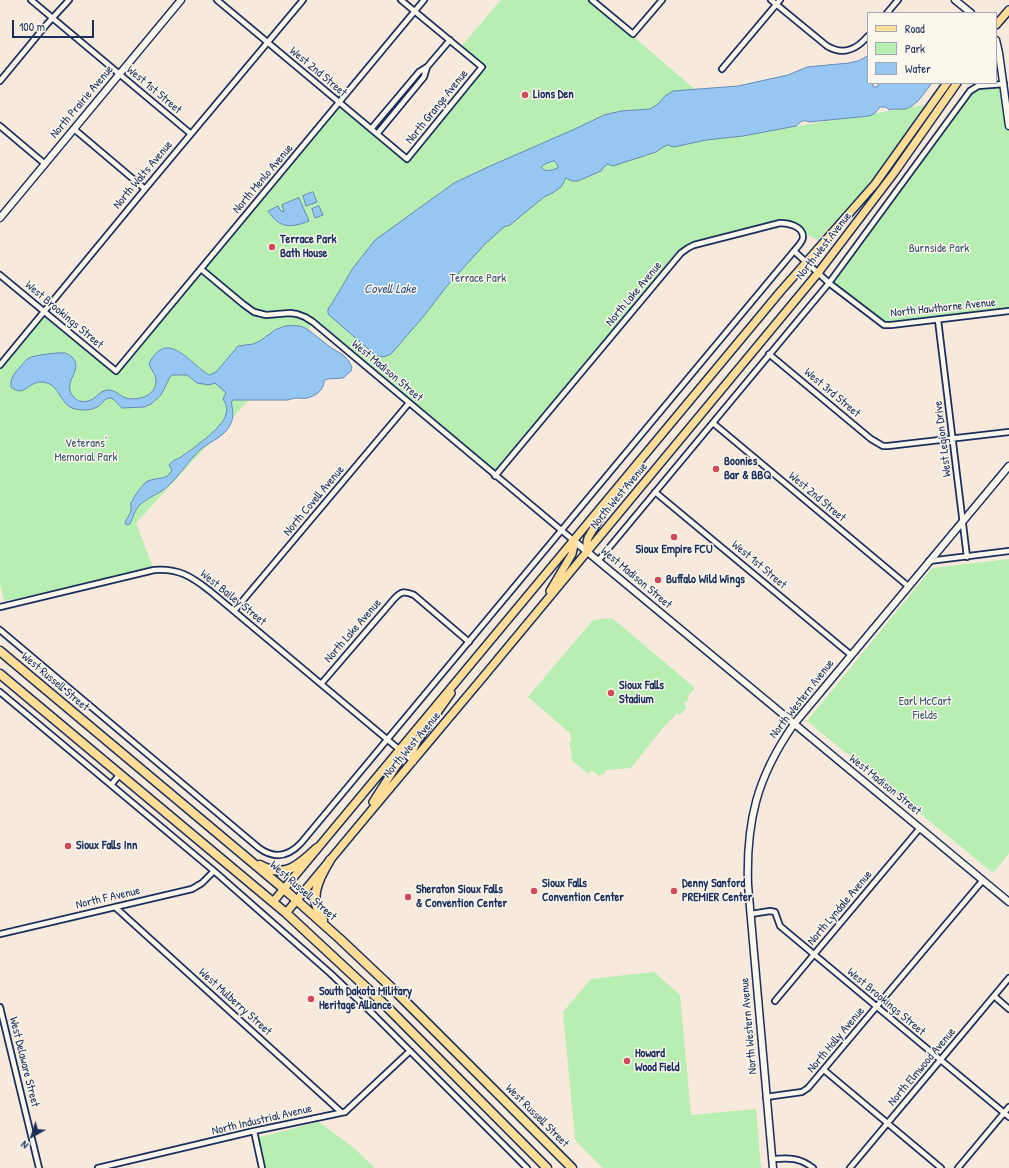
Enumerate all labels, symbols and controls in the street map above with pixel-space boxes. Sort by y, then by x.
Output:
scale bar [14,12,96,38]
legend [867,12,997,84]
text: 100 m [19,18,45,35]
text: Road [905,20,925,37]
text: Park [905,40,925,57]
street label: West 2nd Street [287,44,349,100]
text: Water [905,60,931,77]
street label: North Prairie Avenue [47,63,117,141]
street label: West 1st Street [124,63,184,117]
street label: North Grange Avenue [403,67,471,147]
place label: Lions Den [533,88,574,102]
marker: Lions Den [520,90,530,100]
street label: North Walts Avenue [110,138,176,212]
street label: North Menlo Avenue [230,141,296,217]
street label: North West Avenue [793,209,855,283]
place label: Terrace Park Bath House [280,233,337,261]
marker: Terrace Park Bath House [267,242,277,252]
park label: Burnside Park [909,242,969,256]
street label: North Lake Avenue [603,259,665,329]
park label: Terrace Park [450,272,506,286]
street label: West Brookings Street [22,278,106,352]
water label: Covell Lake [364,282,416,298]
street label: North Hawthorne Avenue [890,295,996,321]
street label: West Madison Street [348,337,426,405]
street label: West 3rd Street [801,365,863,421]
street label: West Legion Drive [931,400,955,478]
park label: Veterans' Memorial Park [55,437,117,465]
place label: Boonies Bar & BBQ [724,455,771,483]
street label: North West Avenue [587,460,651,532]
street label: North Covell Avenue [280,463,348,539]
marker: Boonies Bar & BBQ [711,464,721,474]
street label: West 2nd Street [786,469,848,525]
marker: Sioux Empire FCU [669,532,679,542]
street label: West 1st Street [729,538,789,592]
place label: Sioux Empire FCU [635,543,713,557]
street label: West Madison Street [597,544,675,612]
street label: West Bailey Street [197,567,269,629]
place label: Buffalo Wild Wings [666,573,745,587]
marker: Buffalo Wild Wings [653,575,663,585]
street label: North Lake Avenue [321,596,385,666]
street label: West Russell Street [18,650,92,714]
street label: North Western Avenue [767,656,837,742]
place label: Sioux Falls Stadium [619,679,664,707]
marker: Sioux Falls Stadium [606,688,616,698]
park label: Earl McCart Fields [899,695,951,723]
street label: North West Avenue [380,709,444,781]
street label: West Madison Street [846,752,924,818]
place label: Sioux Falls Inn [76,839,137,853]
marker: Sioux Falls Inn [63,841,73,851]
street label: West Russell Street [267,858,339,924]
street label: North Lyndale Avenue [805,868,875,948]
place label: Sioux Falls Convention Center [542,877,624,905]
place label: Denny Sanford PREMIER Center [682,877,752,905]
place label: Sheraton Sioux Falls & Convention Center [416,883,507,911]
street label: North F Avenue [74,884,142,912]
marker: Sioux Falls Convention Center [529,886,539,896]
marker: Denny Sanford PREMIER Center [669,886,679,896]
marker: Sheraton Sioux Falls & Convention Center [403,892,413,902]
street label: West Mulberry Street [195,965,275,1039]
street label: West Brookings Street [844,965,928,1039]
street label: North Western Avenue [738,977,760,1075]
place label: South Dakota Military Heritage Alliance [319,985,412,1013]
marker: South Dakota Military Heritage Alliance [306,994,316,1004]
street label: North Holly Avenue [804,1004,868,1076]
street label: West Delaware Street [6,1015,42,1109]
street label: North Elmwood Avenue [885,1025,959,1109]
place label: Howard Wood Field [635,1047,679,1075]
marker: Howard Wood Field [622,1056,632,1066]
street label: West Russell Street [502,1081,572,1151]
street label: North Industrial Avenue [210,1101,314,1139]
north arrow [12,1116,52,1156]
text: N [18,1138,31,1152]

